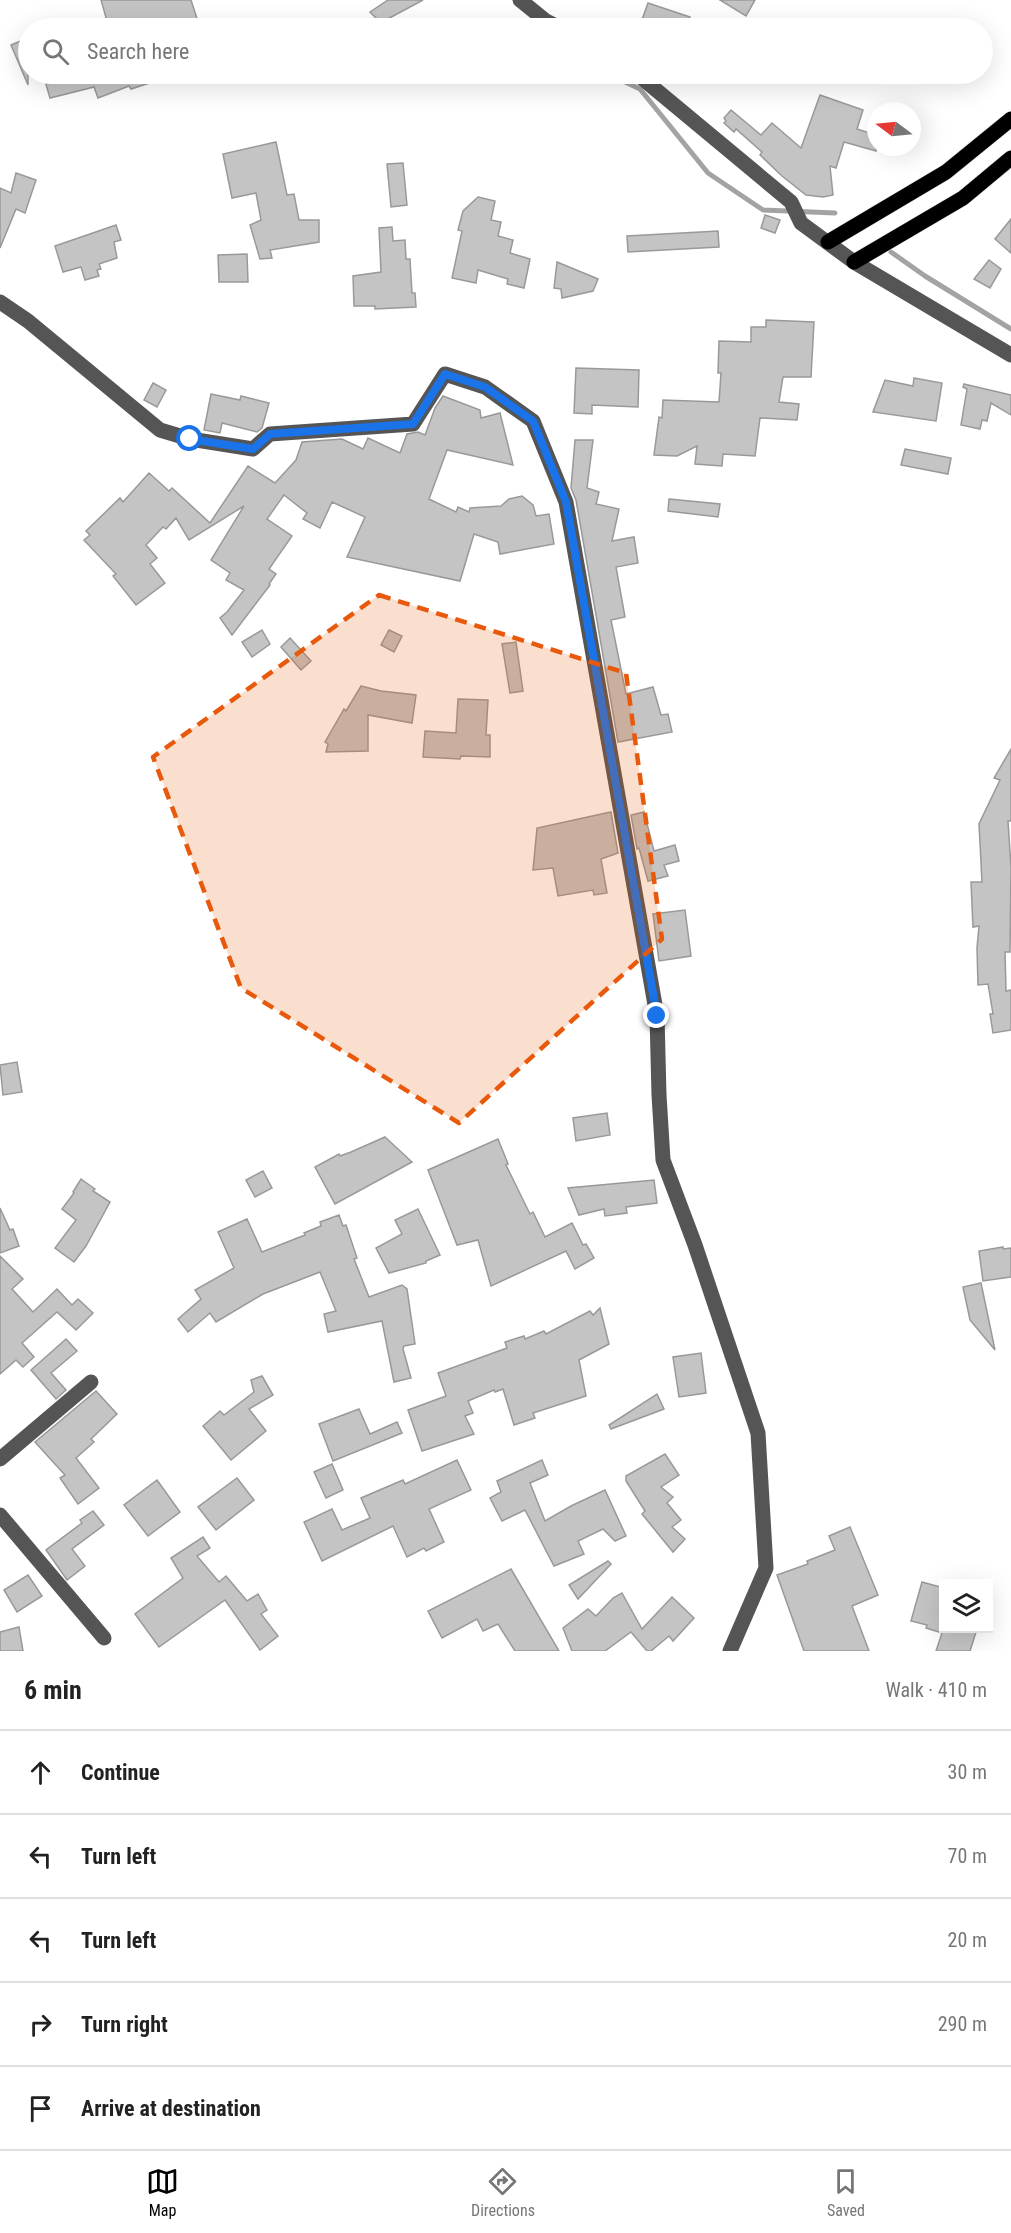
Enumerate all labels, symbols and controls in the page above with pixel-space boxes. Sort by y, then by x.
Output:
search box [18,18,993,84]
icon: search [39,35,72,68]
text: Search here [87,39,189,64]
north arrow [867,102,921,156]
route start [176,425,202,451]
route end [643,1002,669,1028]
map controls [939,1579,993,1633]
button: layers [939,1579,993,1633]
text: 6 min [24,1675,82,1705]
text: Walk · 410 m [886,1678,987,1702]
icon: ahead [24,1756,57,1789]
text: Continue [81,1760,160,1785]
text: 30 m [948,1760,987,1784]
icon: left [24,1840,57,1873]
text: Turn left [81,1844,156,1869]
text: 70 m [948,1844,987,1868]
icon: left [24,1924,57,1957]
text: Turn left [81,1928,156,1953]
text: 20 m [948,1928,987,1952]
icon: right [24,2008,57,2041]
text: Turn right [81,2012,168,2037]
text: 290 m [938,2012,987,2036]
icon: arrive [24,2092,57,2125]
text: Arrive at destination [81,2096,261,2121]
tab: Map [146,2165,179,2220]
tab: Directions [471,2165,535,2220]
tab: Saved [827,2165,865,2220]

